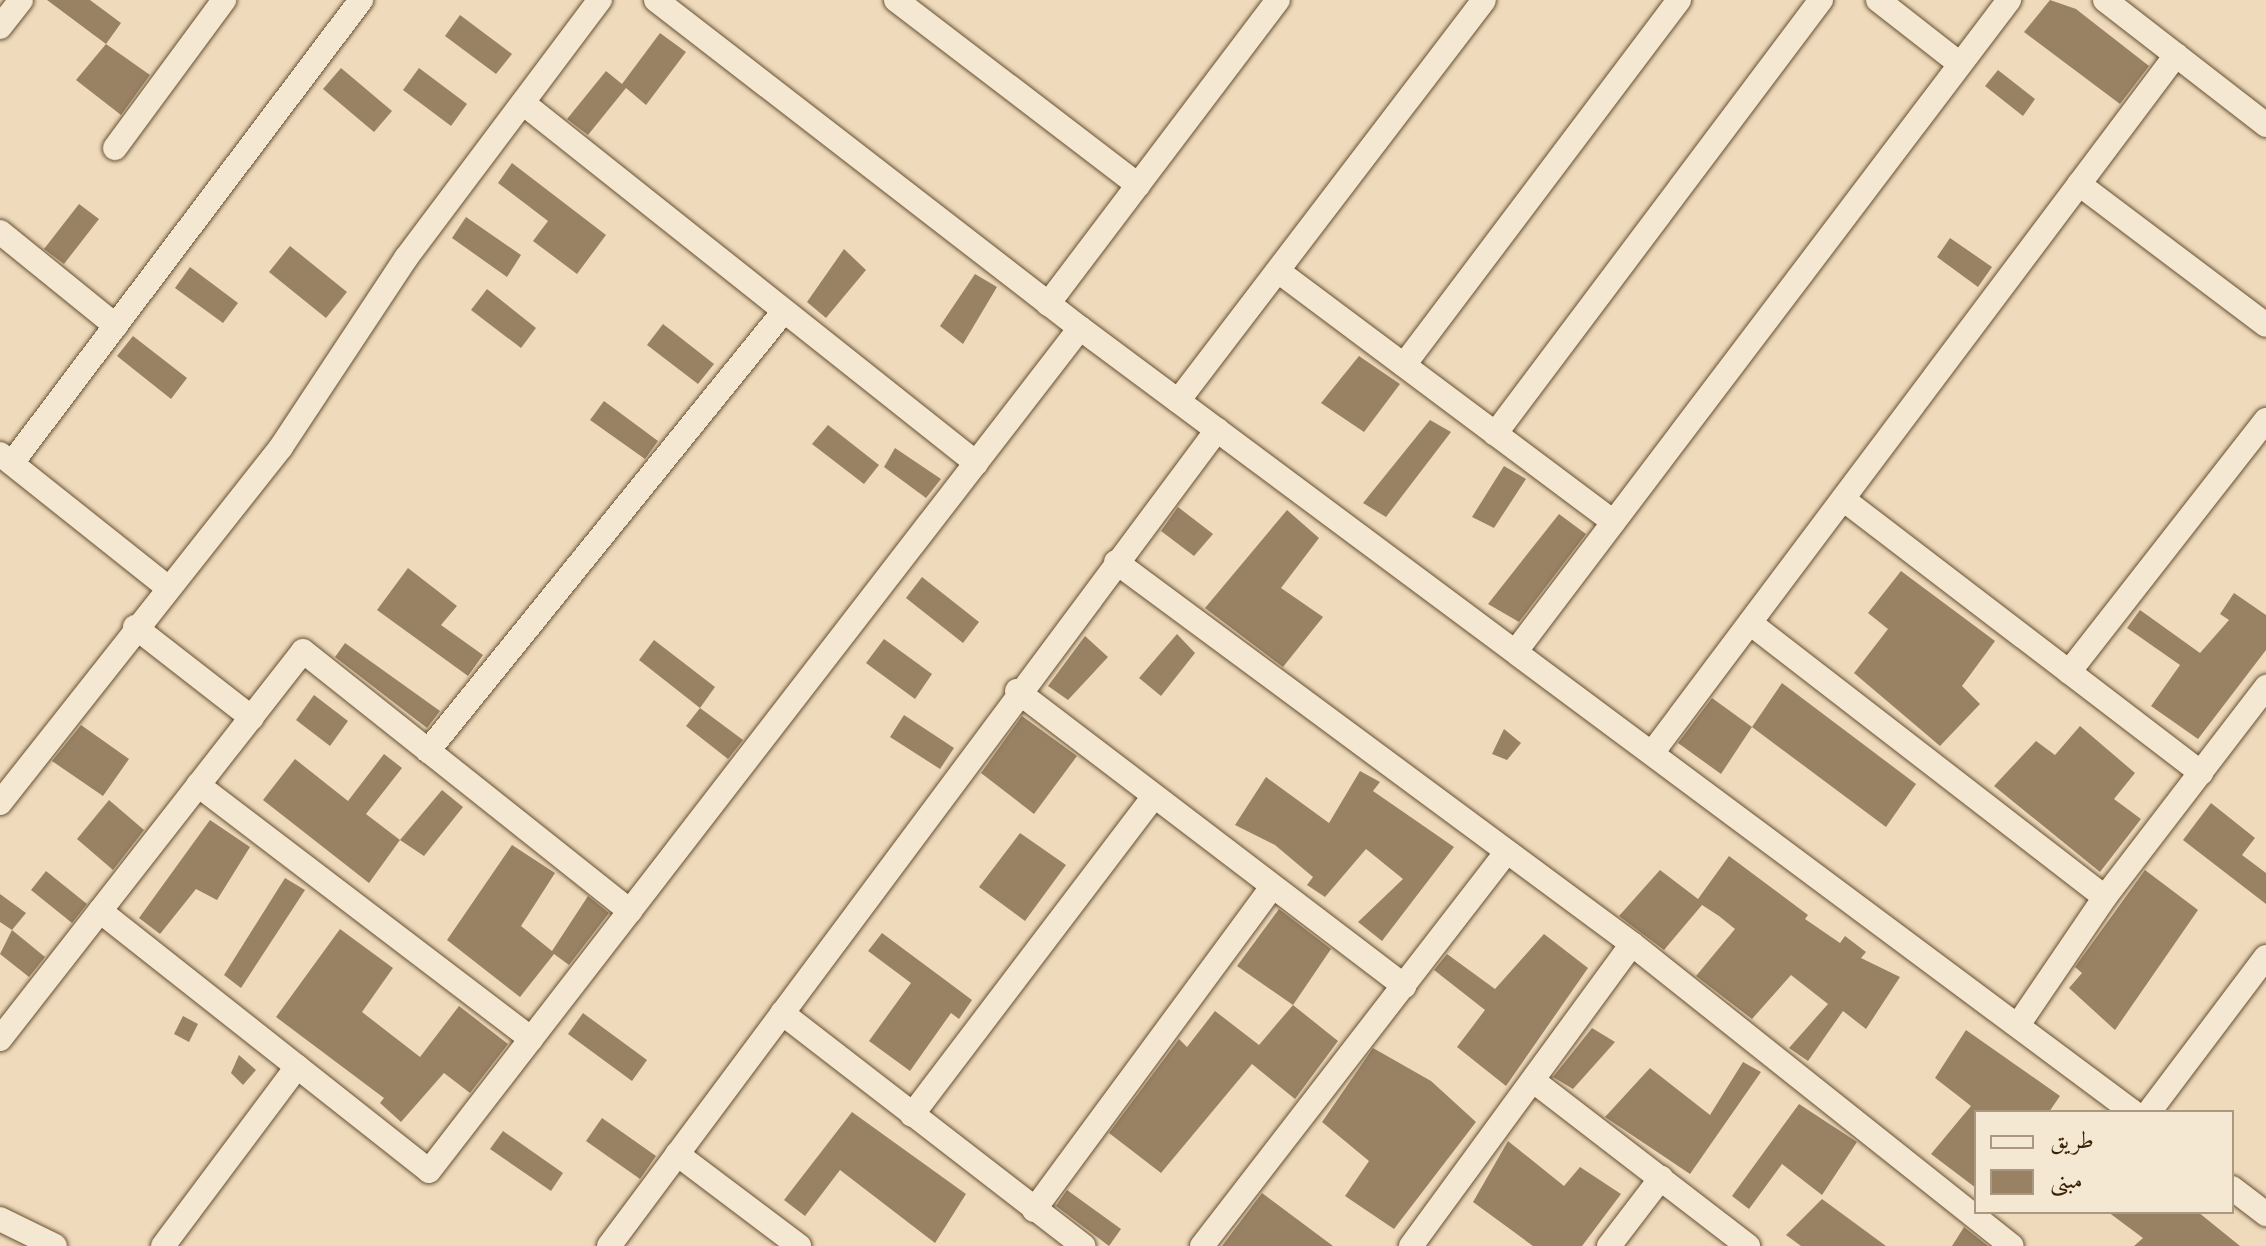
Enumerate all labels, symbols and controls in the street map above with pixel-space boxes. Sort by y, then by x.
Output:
legend [1974,1110,2234,1214]
text: طريق [2050,1124,2094,1157]
text: مبنى [2050,1164,2083,1197]

